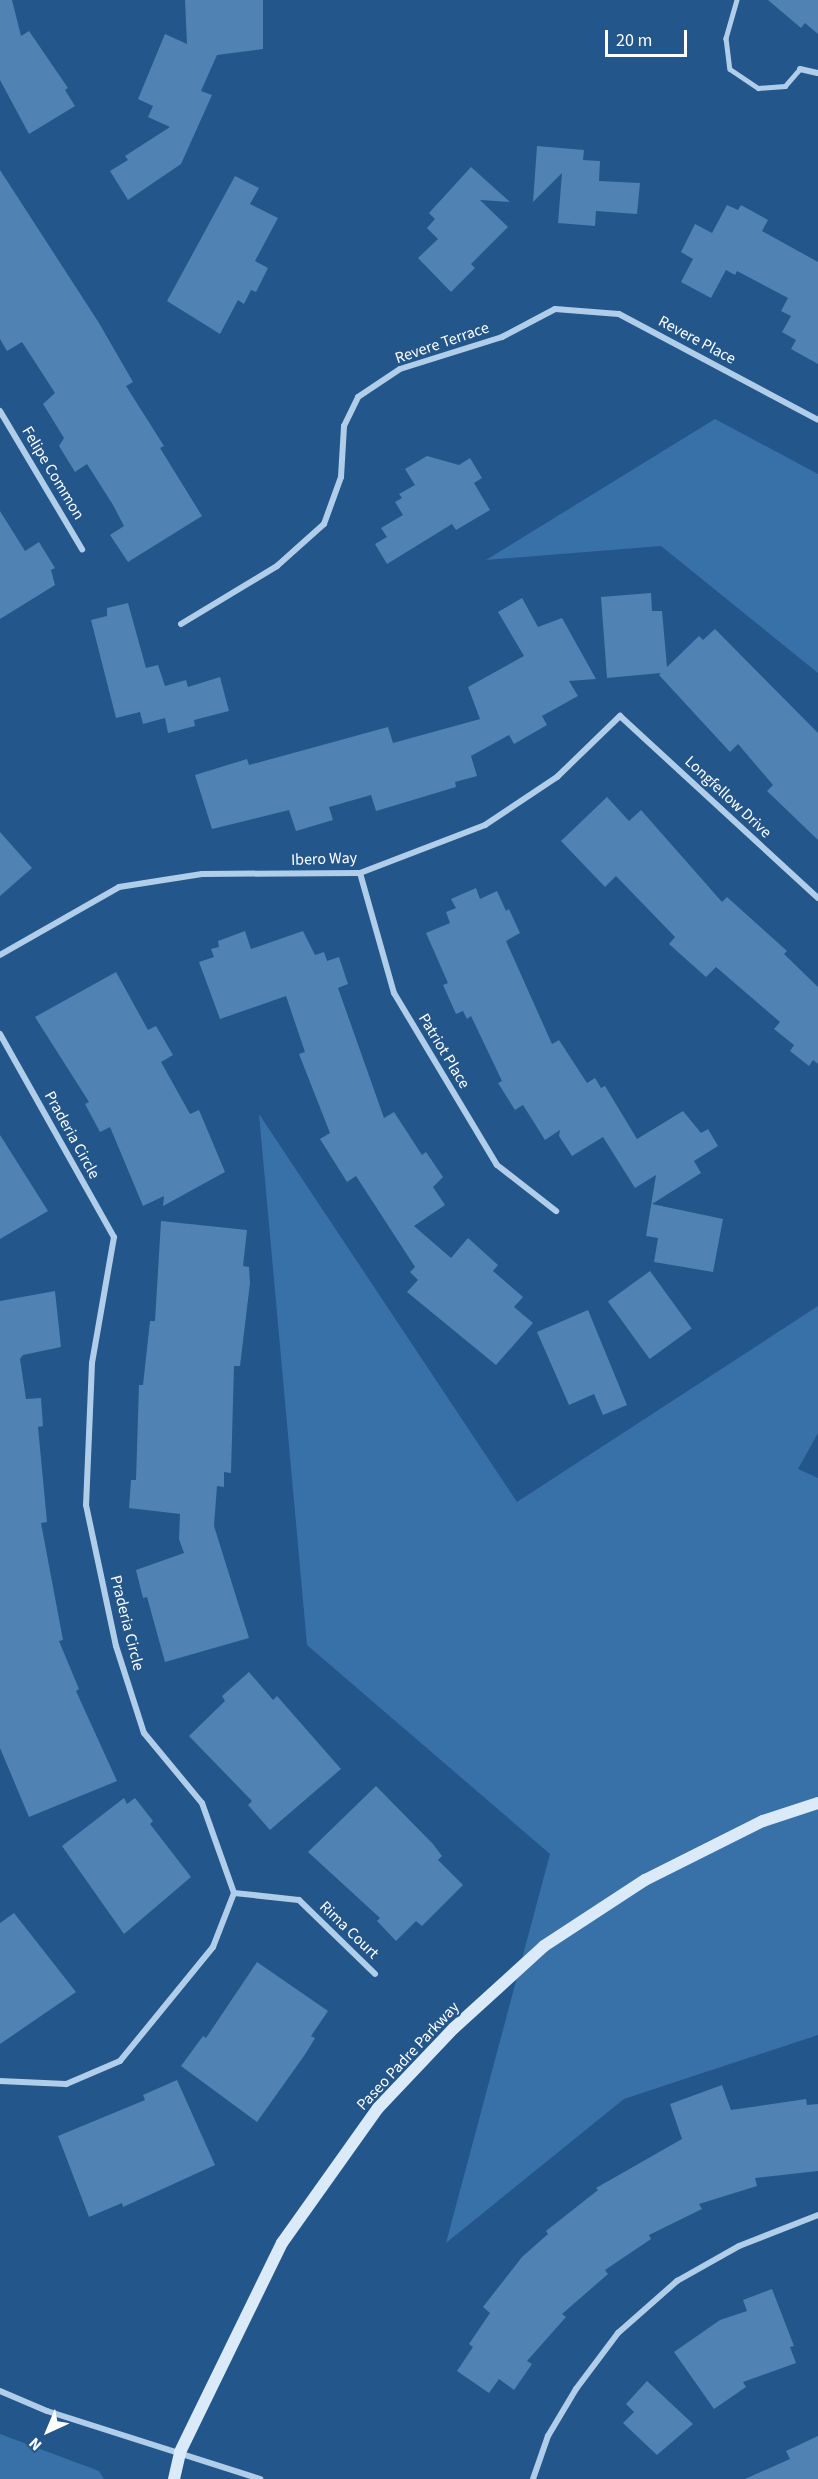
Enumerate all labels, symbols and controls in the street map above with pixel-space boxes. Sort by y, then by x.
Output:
scale bar [608,18,690,56]
text: 20 m [616,28,652,53]
street label: Revere Place [655,312,739,368]
street label: Revere Terrace [393,318,491,368]
street label: Felipe Common [18,423,88,523]
street label: Longfellow Drive [681,752,775,842]
street label: Ibero Way [291,848,357,870]
street label: Patriot Place [414,1010,474,1092]
street label: Praderia Circle [40,1088,104,1182]
street label: Praderia Circle [106,1573,148,1673]
street label: Rima Court [315,1897,383,1963]
street label: Paseo Padre Parkway [353,1998,463,2114]
north arrow [18,2401,78,2461]
text: N [24,2432,47,2456]

